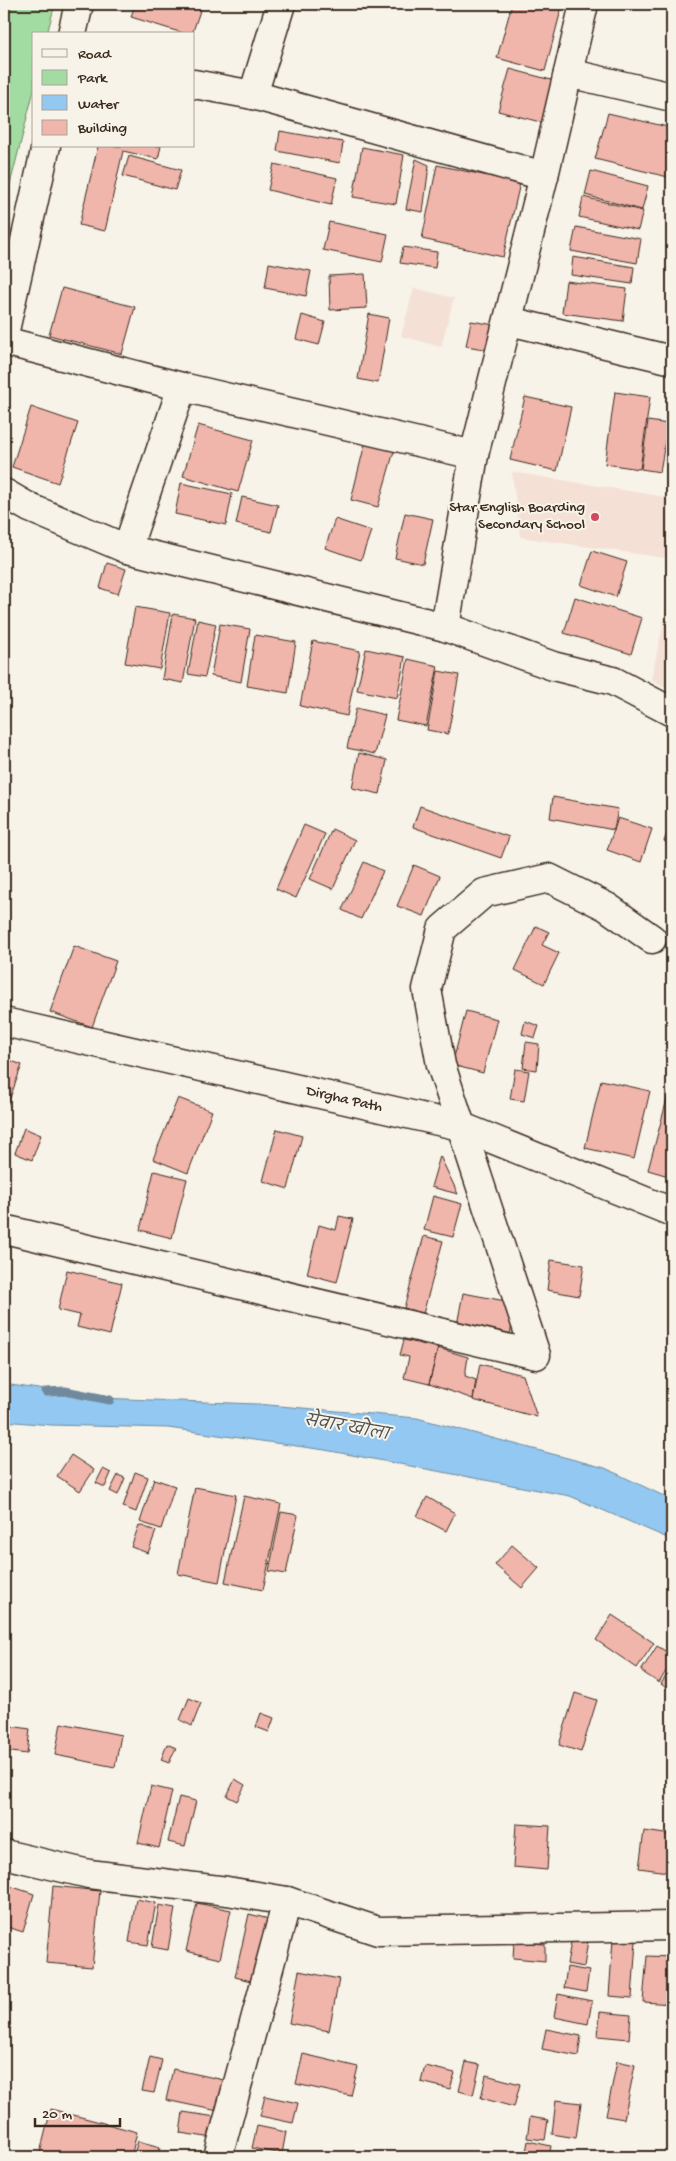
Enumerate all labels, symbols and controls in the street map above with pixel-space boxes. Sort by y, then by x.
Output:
legend [32,32,195,148]
text: Road [78,46,112,64]
text: Park [77,70,108,88]
text: Water [78,96,120,114]
text: Building [77,120,127,138]
place label: Star English Boarding Secondary School [449,499,585,534]
marker: Star English Boarding Secondary School [589,511,601,523]
street label: Dirgha Path [303,1082,384,1117]
water label: सेवार खोला [302,1405,396,1447]
scale bar [35,2096,120,2128]
text: 20 m [42,2106,72,2124]

